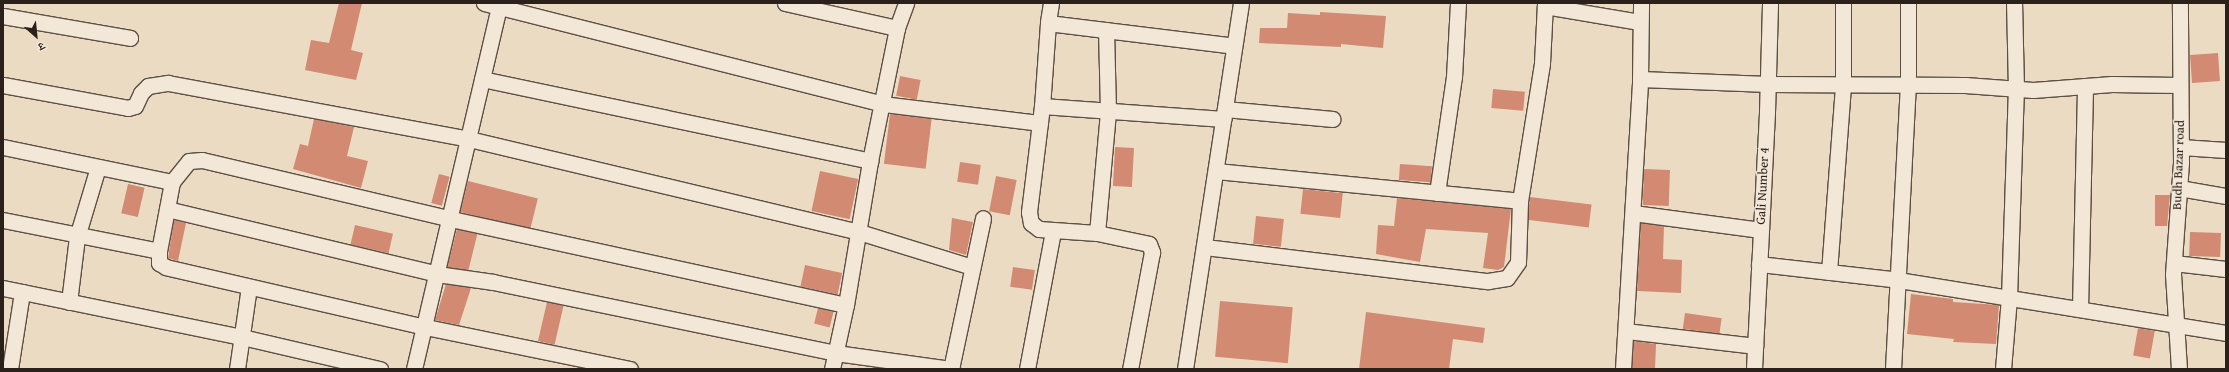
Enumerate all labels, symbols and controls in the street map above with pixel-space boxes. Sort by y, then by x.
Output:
north arrow [16,16,56,56]
text: उ [35,38,48,55]
street label: Budh Bazar road [2170,120,2188,210]
street label: Gali Number 4 [1753,147,1773,225]

